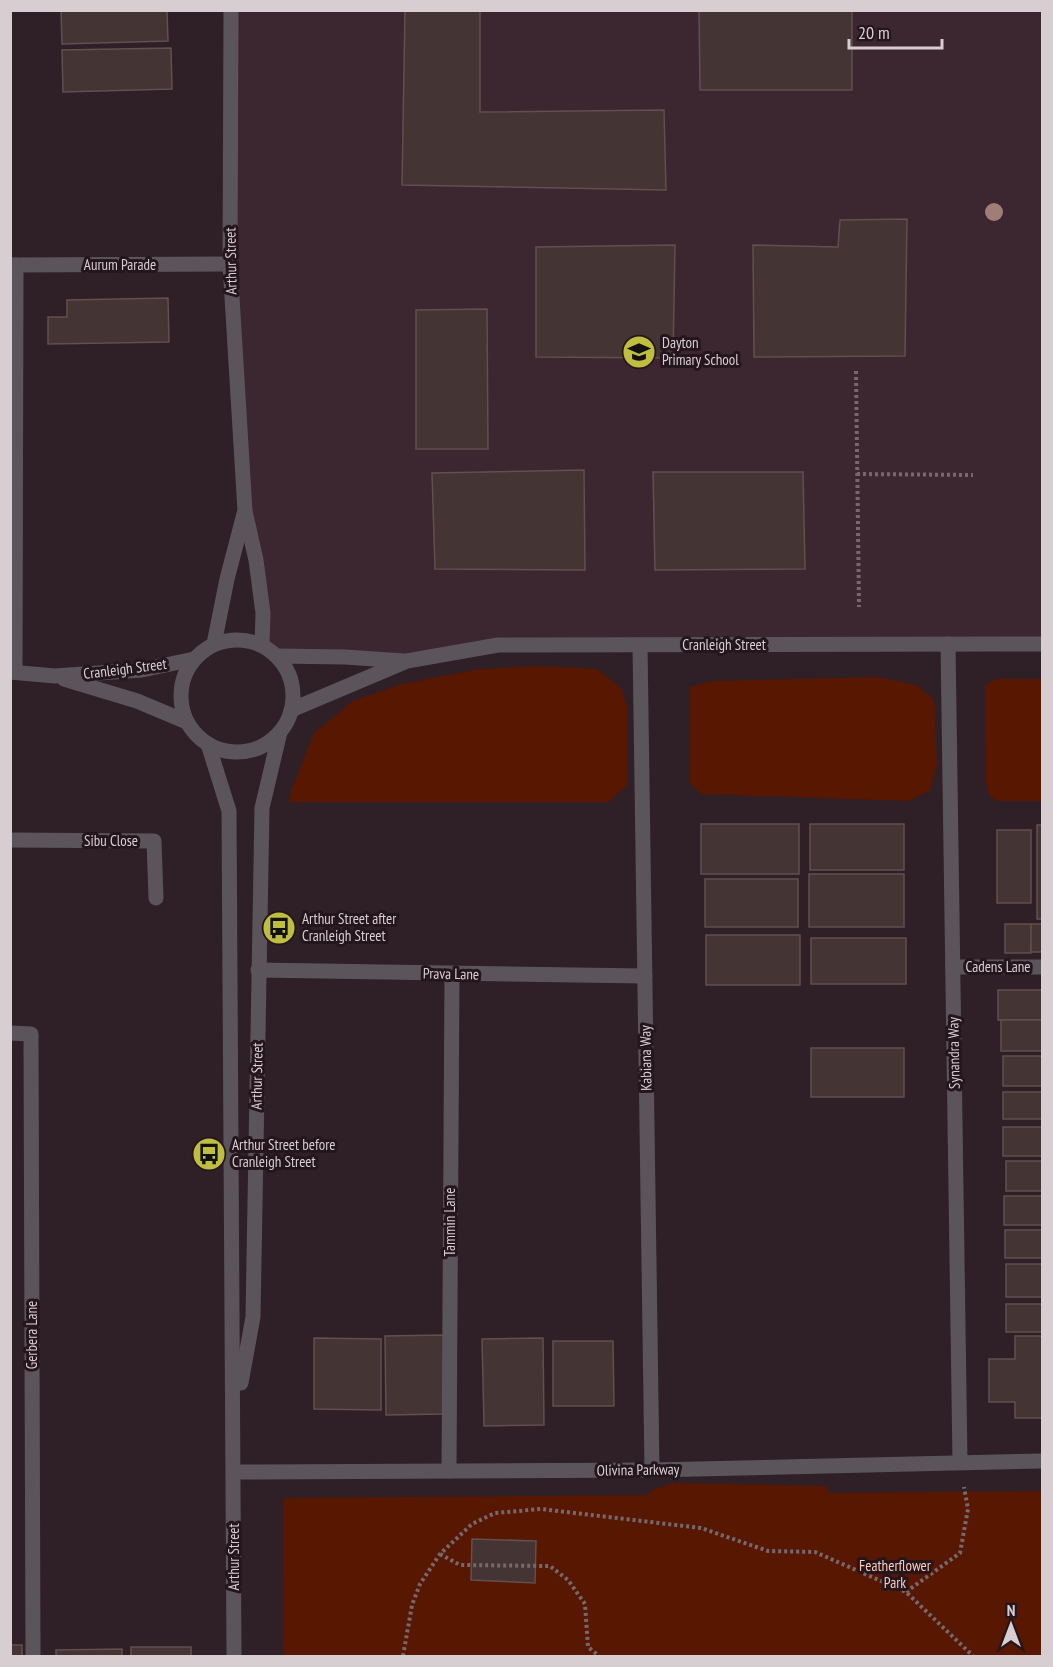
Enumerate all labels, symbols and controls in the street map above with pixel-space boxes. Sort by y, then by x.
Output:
scale bar [849,12,942,50]
text: 20 m [858,21,890,44]
street label: Arthur Street [220,227,241,295]
street label: Aurum Parade [84,255,156,274]
place label: Dayton Primary School [662,333,739,369]
school or university icon: Dayton Primary School [621,334,657,370]
street label: Cranleigh Street [682,635,766,654]
street label: Cranleigh Street [82,654,168,683]
street label: Sibu Close [84,831,138,850]
place label: Arthur Street after Cranleigh Street [302,909,397,945]
bus stop icon: Arthur Street after Cranleigh Street [261,910,297,946]
street label: Cadens Lane [966,957,1031,976]
street label: Prava Lane [423,964,479,983]
street label: Synandra Way [943,1017,964,1089]
street label: Kabiana Way [635,1025,656,1091]
street label: Arthur Street [246,1042,267,1110]
place label: Arthur Street before Cranleigh Street [232,1135,336,1171]
bus stop icon: Arthur Street before Cranleigh Street [191,1136,227,1172]
street label: Tammin Lane [440,1188,459,1256]
street label: Gerbera Lane [22,1301,41,1369]
street label: Olivina Parkway [597,1459,680,1480]
street label: Arthur Street [224,1523,243,1591]
park label: Featherflower Park [859,1556,932,1592]
north arrow [981,1595,1041,1655]
text: N [1007,1600,1015,1620]

